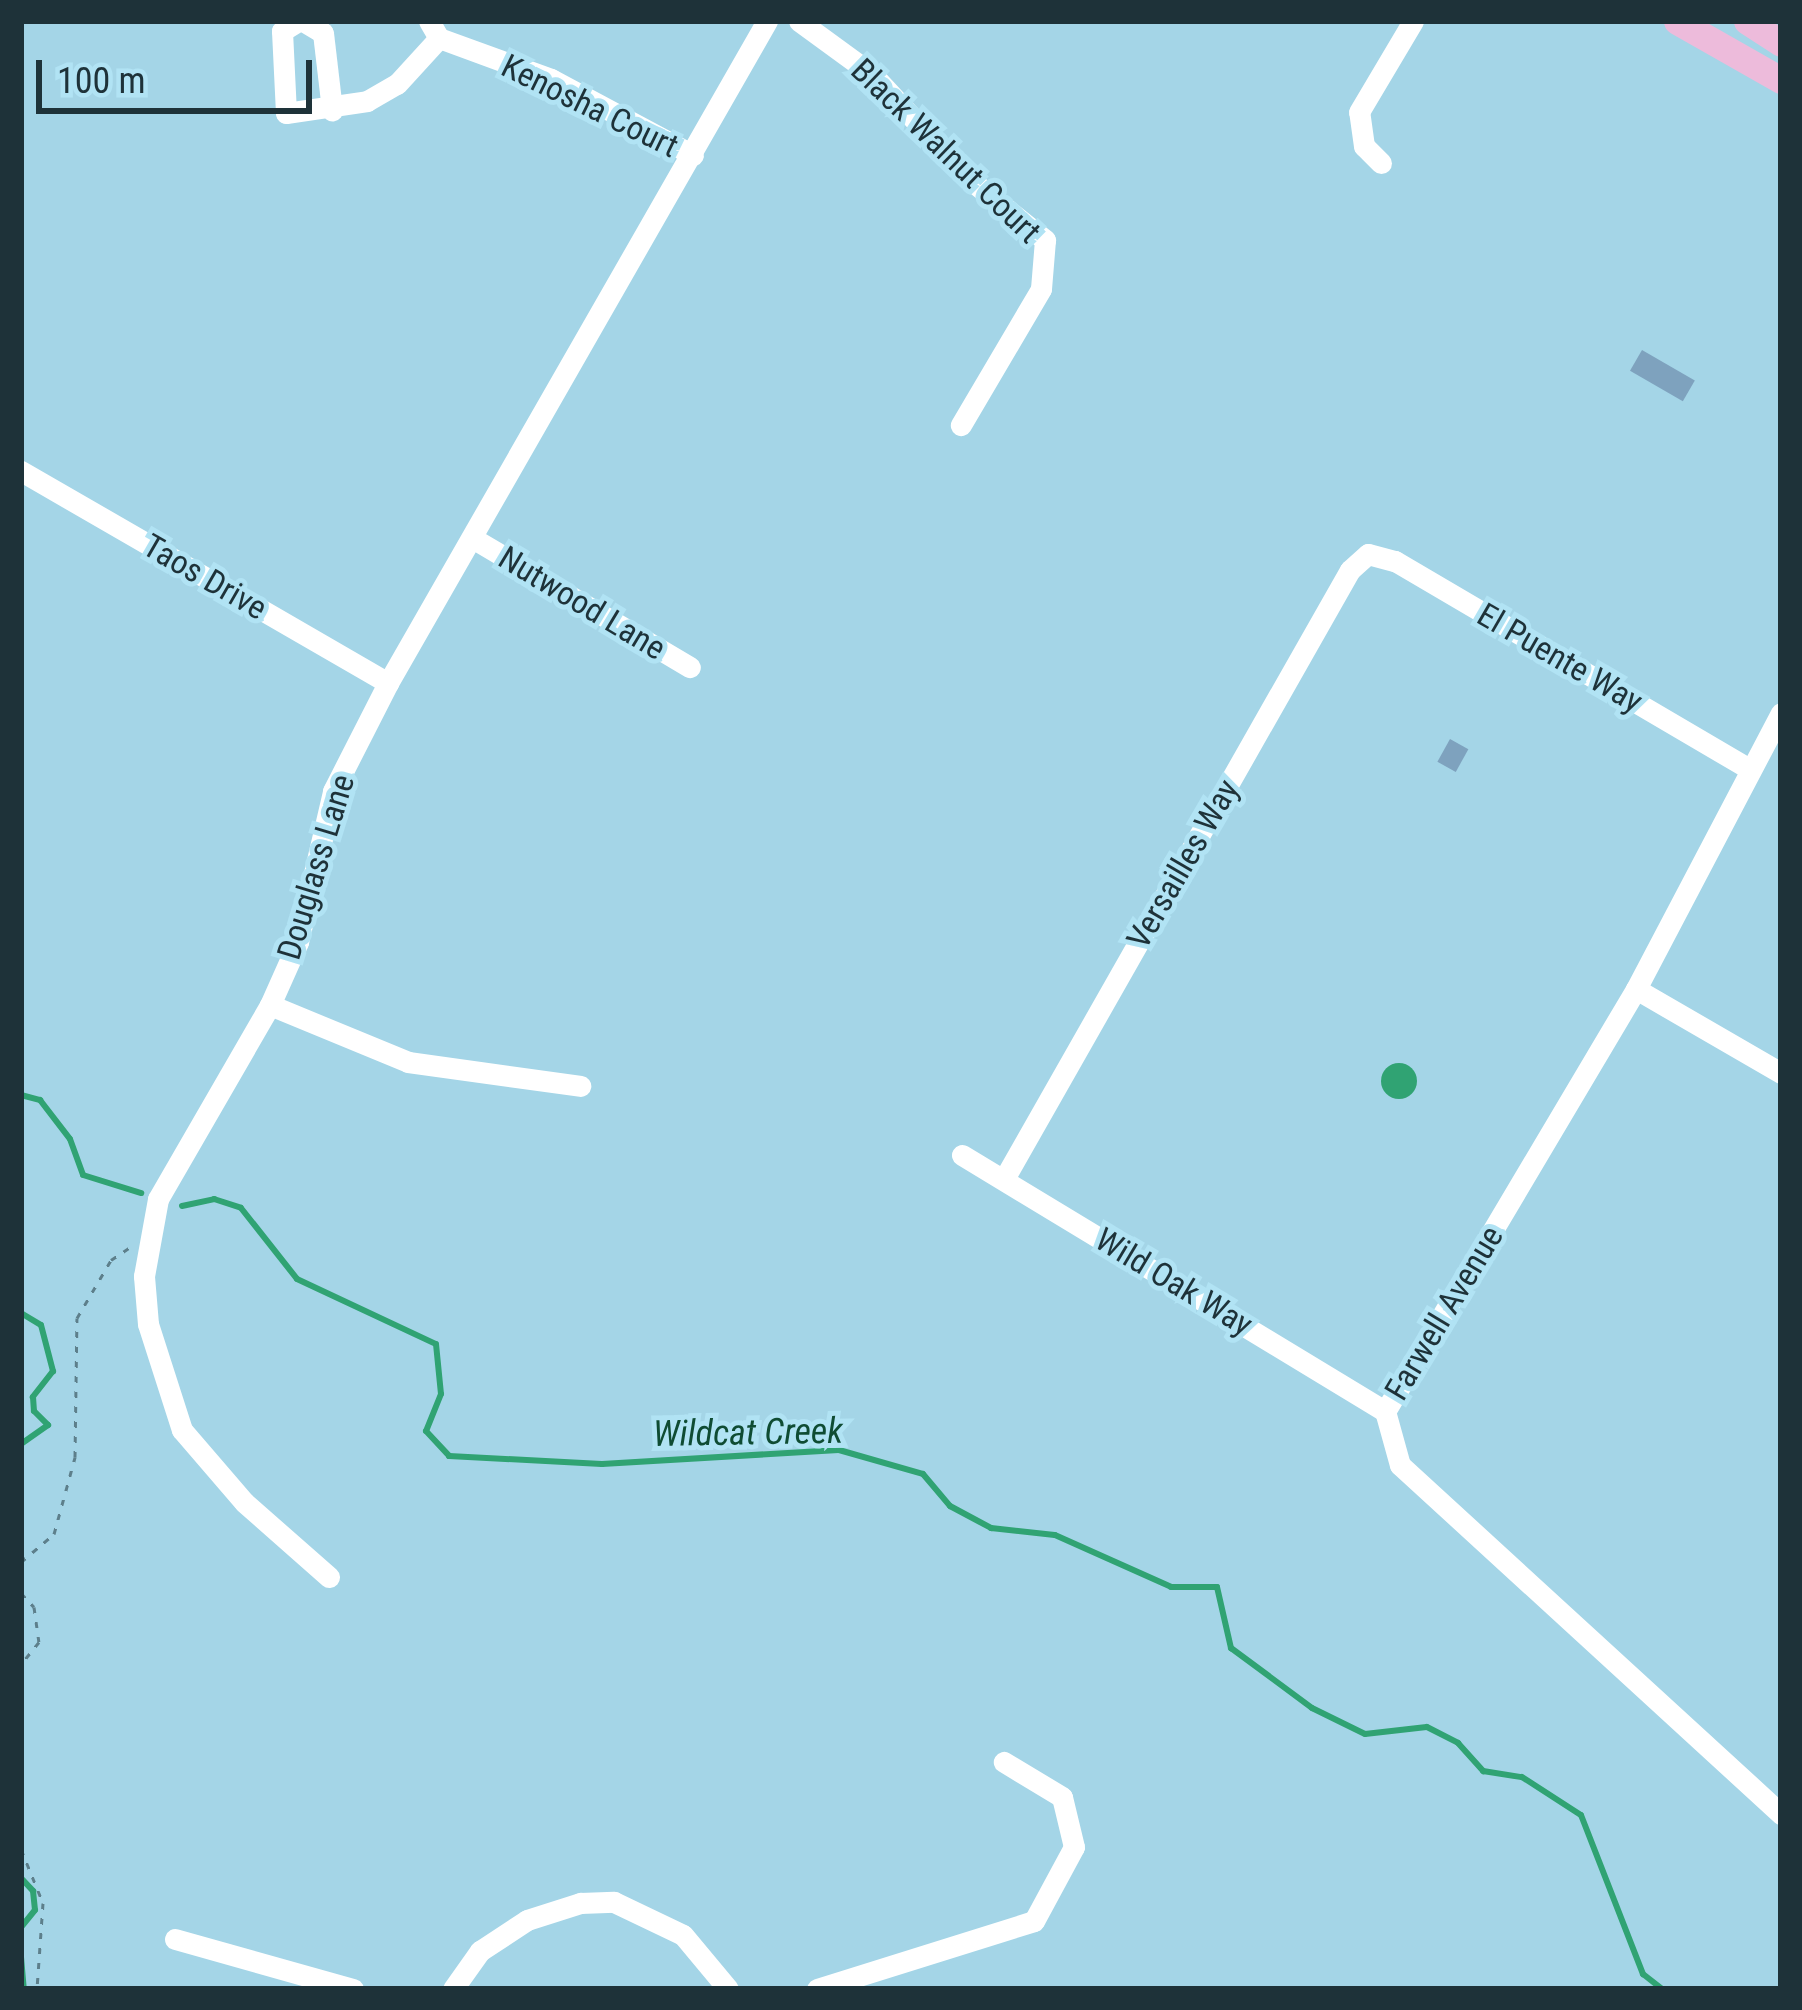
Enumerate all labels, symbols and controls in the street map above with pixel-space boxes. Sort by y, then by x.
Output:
scale bar [42,36,318,110]
street label: Kenosha Court [495,46,685,166]
street label: Black Walnut Court [843,51,1049,251]
text: 100 m [57,60,146,102]
street label: Taos Drive [136,526,274,628]
street label: Nutwood Lane [491,538,673,668]
street label: El Puente Way [1470,595,1650,721]
street label: Douglass Lane [269,770,363,964]
street label: Versailles Way [1119,772,1247,956]
street label: Farwell Avenue [1377,1219,1511,1407]
street label: Wild Oak Way [1088,1220,1260,1344]
water label: Wildcat Creek [653,1410,843,1456]

